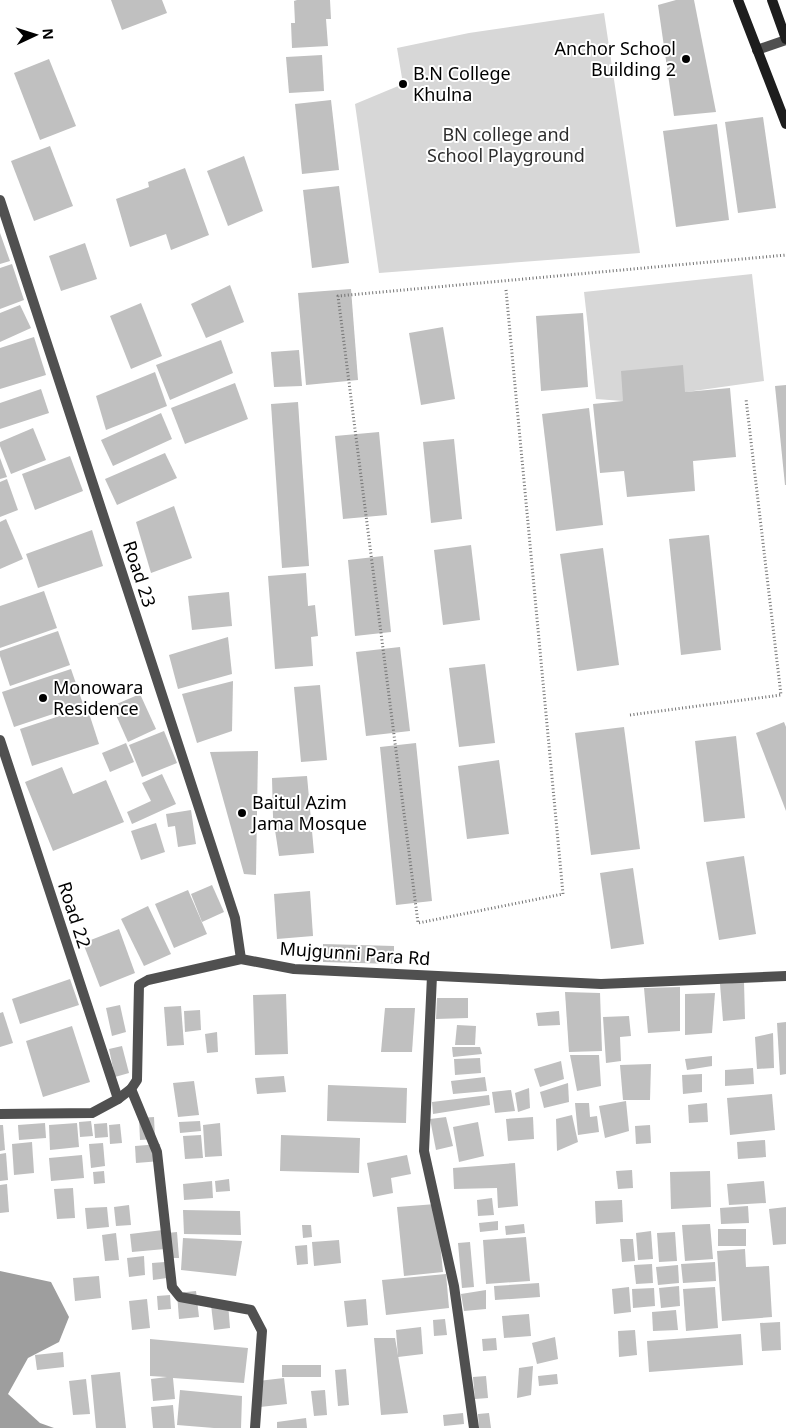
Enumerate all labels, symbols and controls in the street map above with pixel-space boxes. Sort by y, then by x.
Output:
north arrow [10,10,60,60]
text: N [39,28,58,40]
place label: Anchor School Building 2 [555,36,676,81]
marker: Anchor School Building 2 [680,53,692,65]
place label: B.N College Khulna [413,61,511,106]
marker: B.N College Khulna [397,78,409,90]
park label: BN college and School Playground [427,122,585,167]
street label: Road 23 [118,537,162,610]
place label: Monowara Residence [53,675,143,720]
marker: Monowara Residence [37,692,49,704]
place label: Baitul Azim Jama Mosque [250,790,367,835]
marker: Baitul Azim Jama Mosque [236,807,248,819]
street label: Road 22 [53,878,97,951]
street label: Mujgunni Para Rd [279,936,431,970]

